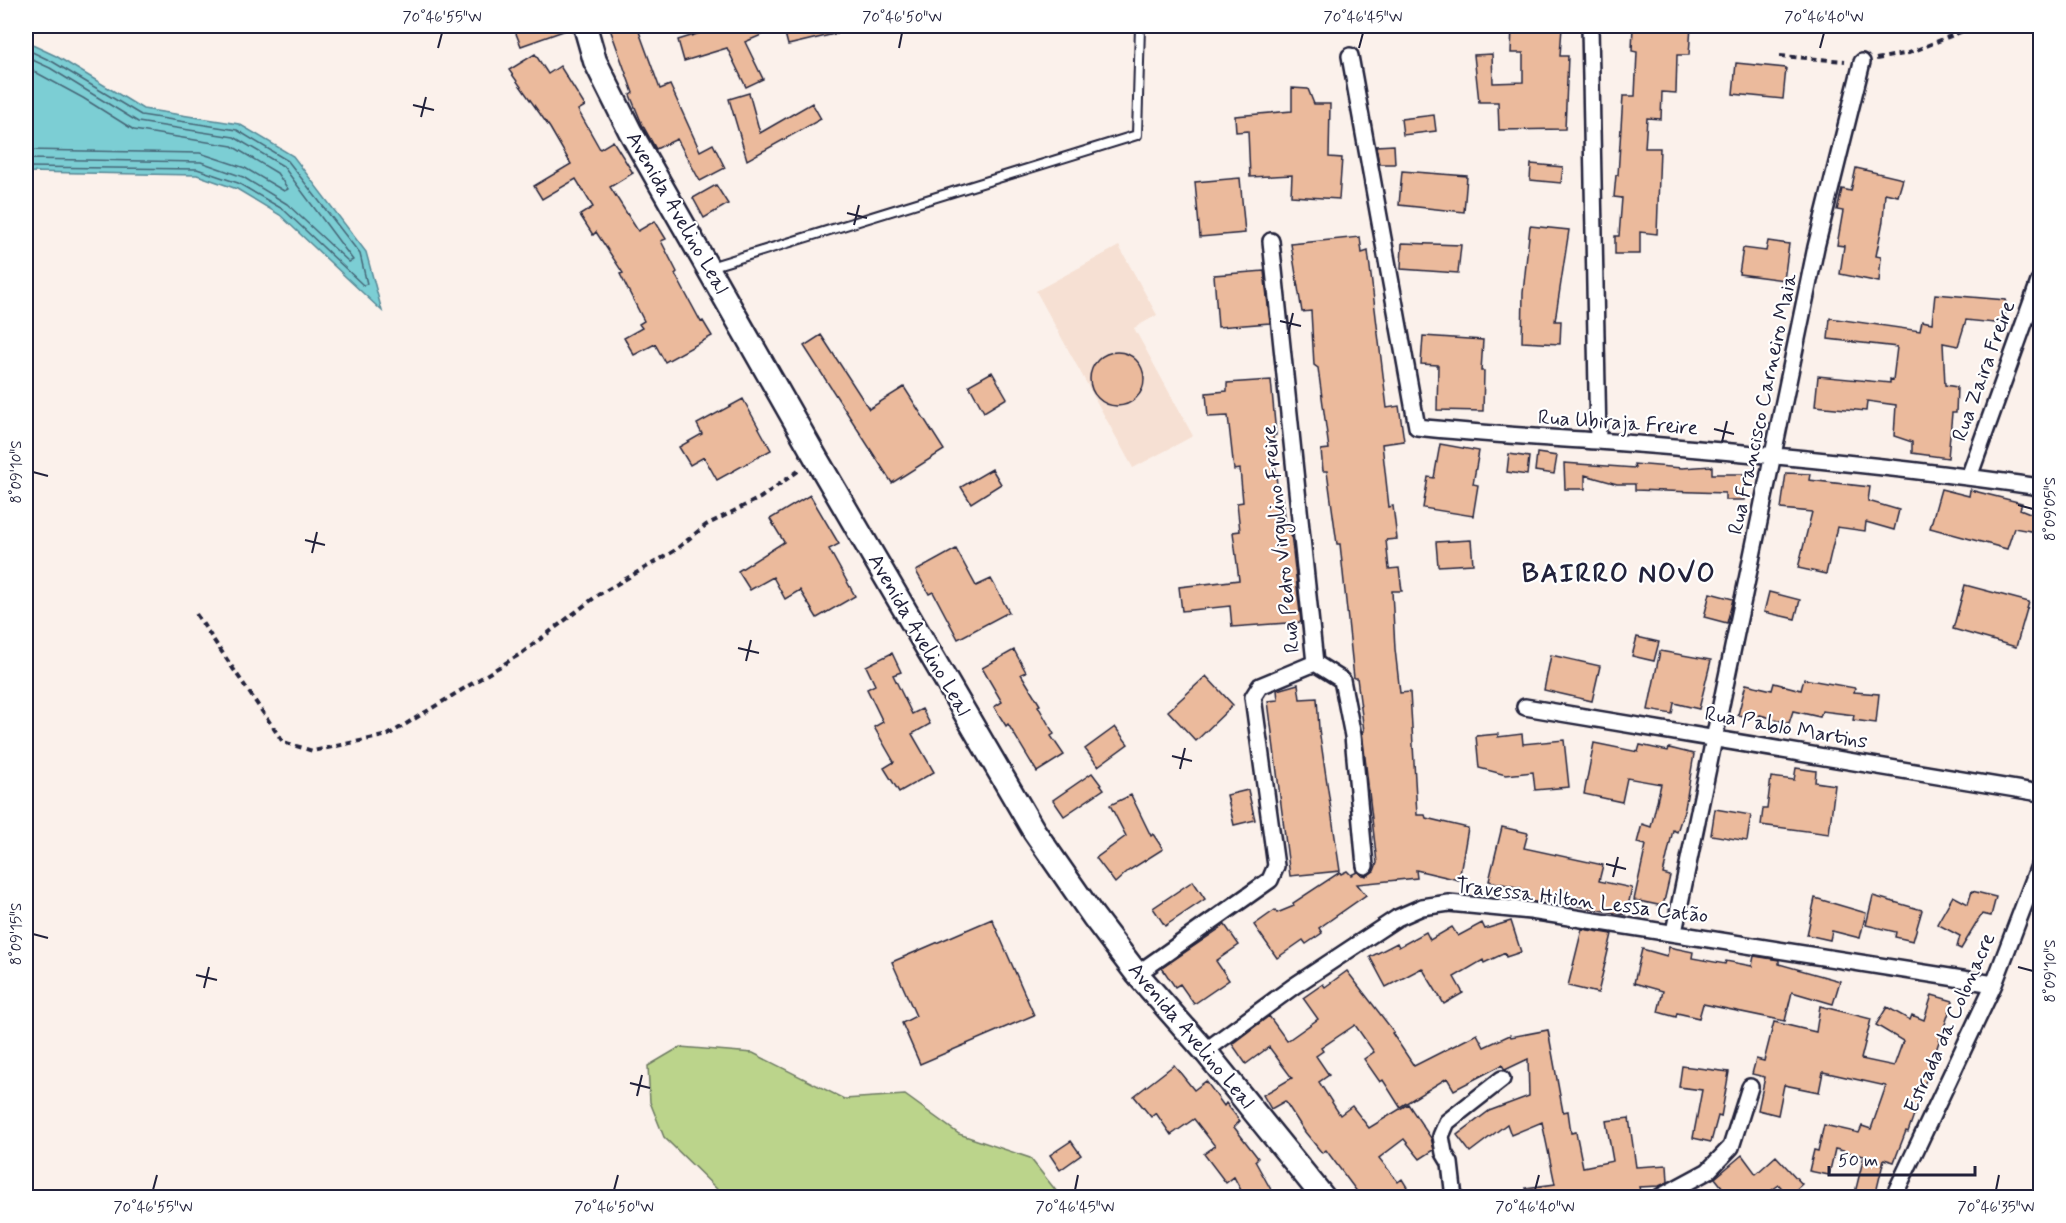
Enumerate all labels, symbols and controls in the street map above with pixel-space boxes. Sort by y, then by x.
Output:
text: 70°46'55"W [402,8,482,28]
text: 70°46'50"W [862,8,942,28]
text: 70°46'45"W [1324,8,1402,28]
text: 70°46'40"W [1784,8,1864,28]
street label: Avenida Avelino Leal [619,127,735,299]
street label: Rua Francisco Carneiro Maia [1722,271,1804,537]
street label: Rua Zaira Freire [1946,297,2022,445]
street label: Rua Ubiraja Freire [1537,403,1699,443]
street label: Rua Pedro Virgulino Freire [1255,424,1308,654]
text: 8°09'10"S [7,440,27,504]
text: 8°09'05"S [2041,477,2061,541]
street label: Avenida Avelino Leal [861,549,977,721]
district label: BAIRRO NOVO [1522,557,1716,592]
street label: Rua Pablo Martins [1702,700,1870,756]
street label: Travessa Hilton Lessa Catão [1454,872,1710,930]
text: 8°09'15"S [7,903,27,965]
street label: Estrada da Colonacre [1898,928,2002,1118]
text: 8°09'10"S [2041,939,2061,1003]
street label: Avenida Avelino Leal [1121,957,1261,1115]
scale bar [1829,1139,1974,1177]
text: 50 m [1838,1149,1878,1173]
text: 70°46'55"W [113,1198,193,1218]
text: 70°46'50"W [574,1198,654,1218]
text: 70°46'45"W [1036,1198,1114,1218]
text: 70°46'40"W [1495,1198,1575,1218]
text: 70°46'35"W [1958,1198,2034,1218]

